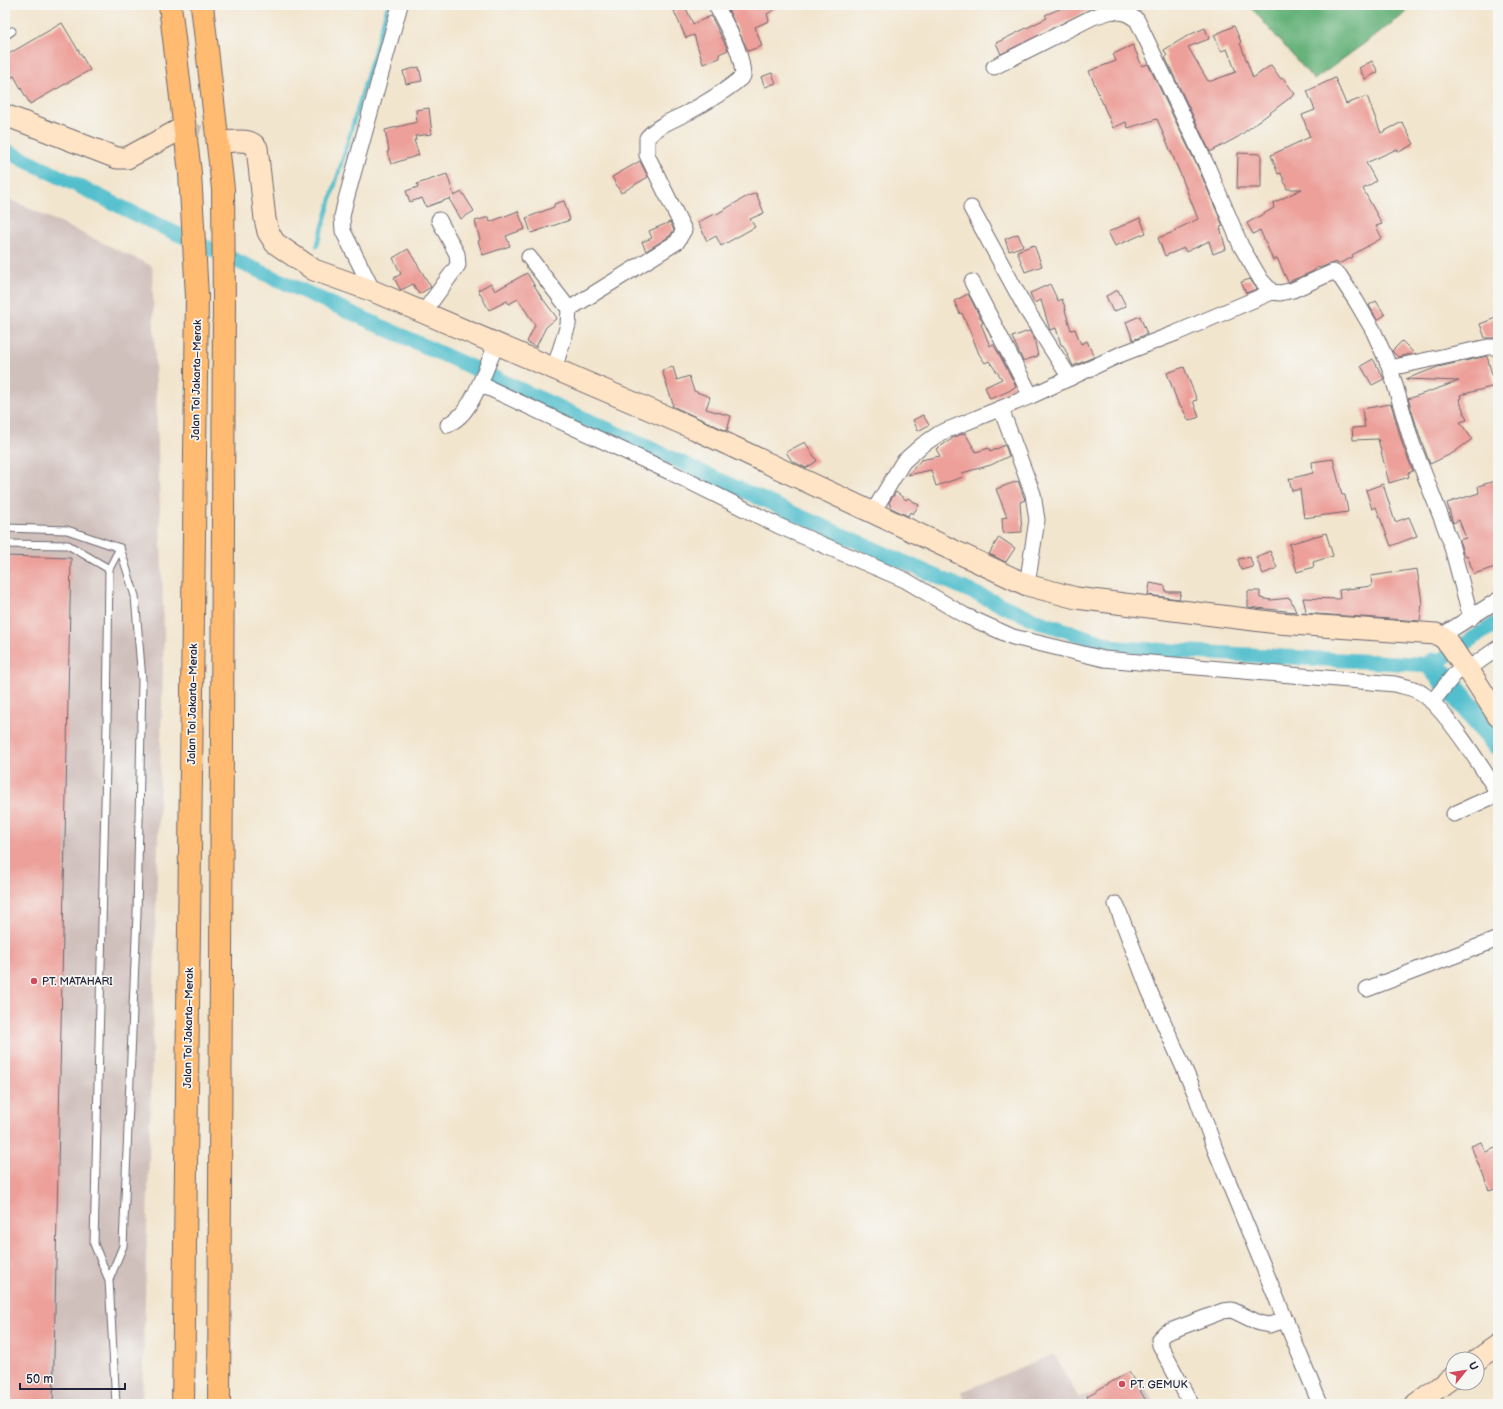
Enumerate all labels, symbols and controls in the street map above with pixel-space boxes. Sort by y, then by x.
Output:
street label: Jalan Tol Jakarta–Merak [189,319,204,441]
street label: Jalan Tol Jakarta–Merak [185,643,200,765]
street label: Jalan Tol Jakarta–Merak [181,967,196,1089]
place label: PT. MATAHARI [42,975,113,988]
marker: PT. MATAHARI [29,976,39,986]
north arrow [1445,1351,1485,1391]
text: U [1466,1360,1481,1373]
scale bar [20,1365,125,1391]
text: 50 m [26,1372,53,1387]
place label: PT. GEMUK [1130,1378,1188,1391]
marker: PT. GEMUK [1117,1379,1127,1389]

